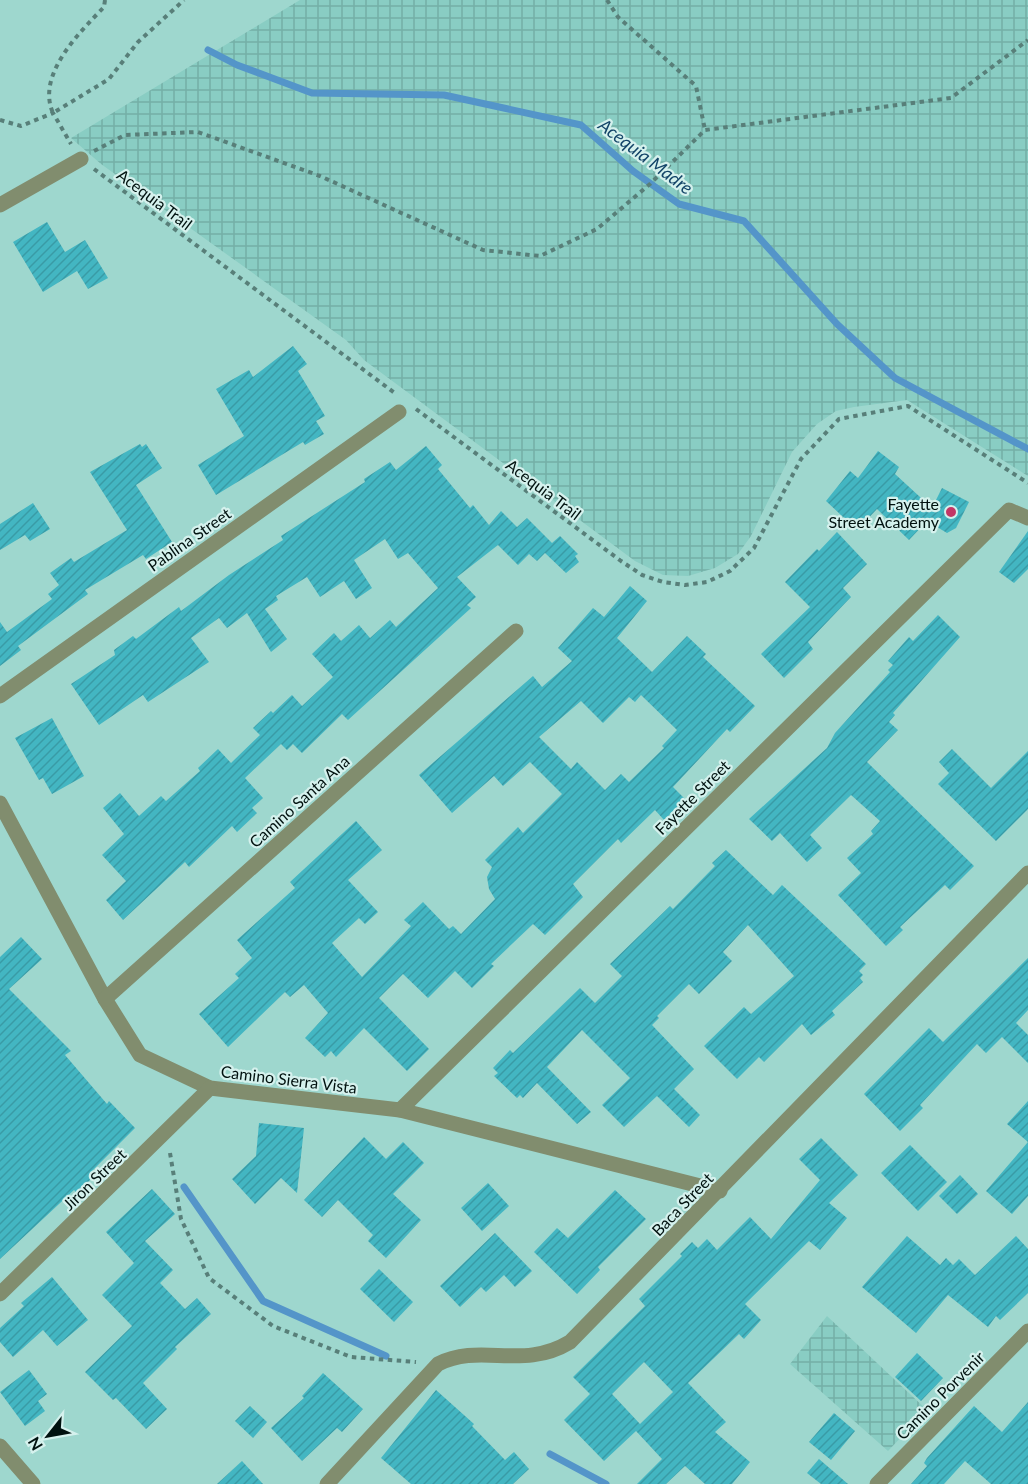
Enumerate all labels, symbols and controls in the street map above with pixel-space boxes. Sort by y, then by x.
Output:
water label: Acequia Madre [594,113,697,199]
street label: Acequia Trail [114,165,196,233]
street label: Acequia Trail [503,455,585,523]
place label: Fayette Street Academy [828,494,940,531]
street label: Pablina Street [144,503,234,575]
marker: Fayette Street Academy [944,505,958,519]
street label: Camino Santa Ana [245,751,353,851]
street label: Fayette Street [651,756,733,838]
street label: Camino Sierra Vista [220,1061,358,1097]
street label: Jiron Street [59,1144,130,1214]
street label: Baca Street [647,1168,717,1239]
street label: Camino Porvenir [892,1347,988,1443]
north arrow [18,1406,78,1466]
text: N [23,1434,46,1454]

